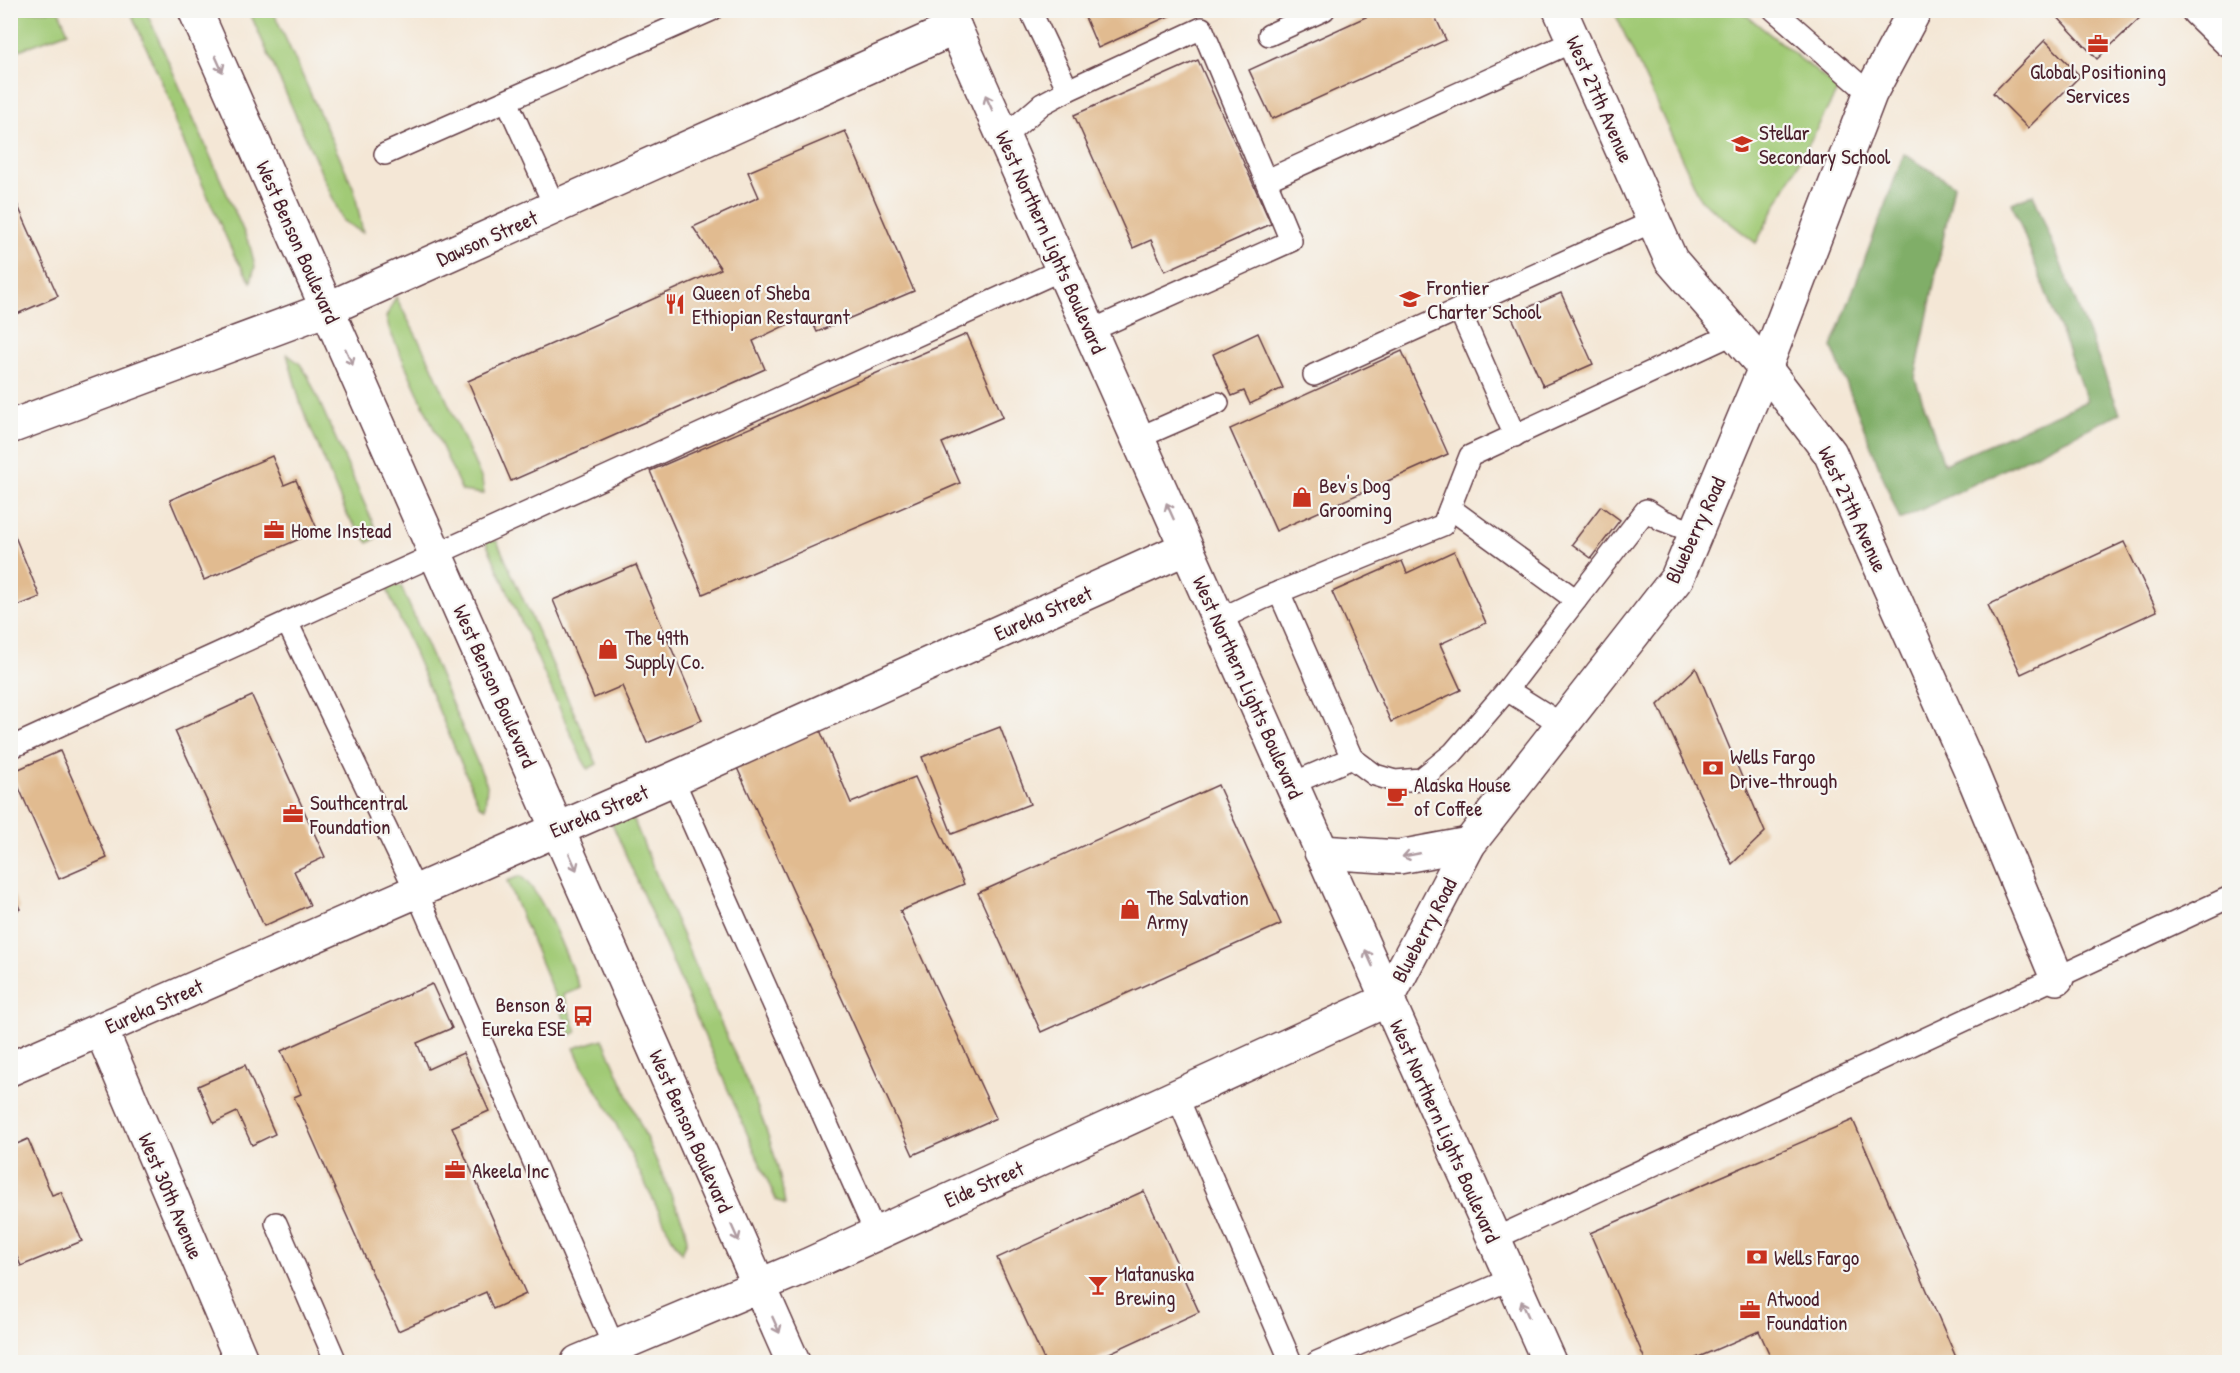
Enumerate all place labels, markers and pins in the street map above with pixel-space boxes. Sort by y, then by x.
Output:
office icon: Global Positioning Services [2086,32,2110,56]
place label: Global Positioning Services [2030,57,2166,110]
place label: Stellar Secondary School [1759,118,1891,171]
school or university icon: Stellar Secondary School [1730,132,1754,156]
place label: Frontier Charter School [1426,273,1542,326]
place label: Queen of Sheba Ethiopian Restaurant [692,278,850,331]
school or university icon: Frontier Charter School [1398,287,1422,311]
restaurant icon: Queen of Sheba Ethiopian Restaurant [663,292,687,316]
place label: Bev's Dog Grooming [1319,471,1392,524]
shop icon: Bev's Dog Grooming [1290,485,1314,509]
place label: Home Instead [291,516,391,545]
office icon: Home Instead [262,518,286,542]
place label: The 49th Supply Co. [625,623,705,676]
shop icon: The 49th Supply Co. [596,637,620,661]
place label: Wells Fargo Drive-through [1730,742,1837,795]
bank icon: Wells Fargo Drive-through [1701,756,1725,780]
place label: Alaska House of Coffee [1414,770,1511,823]
cafe icon: Alaska House of Coffee [1385,784,1409,808]
place label: Southcentral Foundation [309,788,408,841]
office icon: Southcentral Foundation [281,802,305,826]
place label: The Salvation Army [1147,883,1249,936]
shop icon: The Salvation Army [1118,897,1142,921]
place label: Benson & Eureka ESE [482,990,566,1043]
bus stop icon: Benson & Eureka ESE [571,1004,595,1028]
place label: Akeela Inc [472,1156,550,1185]
office icon: Akeela Inc [443,1158,467,1182]
place label: Wells Fargo [1774,1243,1859,1272]
bank icon: Wells Fargo [1745,1245,1769,1269]
place label: Matanuska Brewing [1115,1259,1194,1312]
bar icon: Matanuska Brewing [1086,1273,1110,1297]
place label: Atwood Foundation [1766,1284,1848,1337]
office icon: Atwood Foundation [1738,1298,1762,1322]

